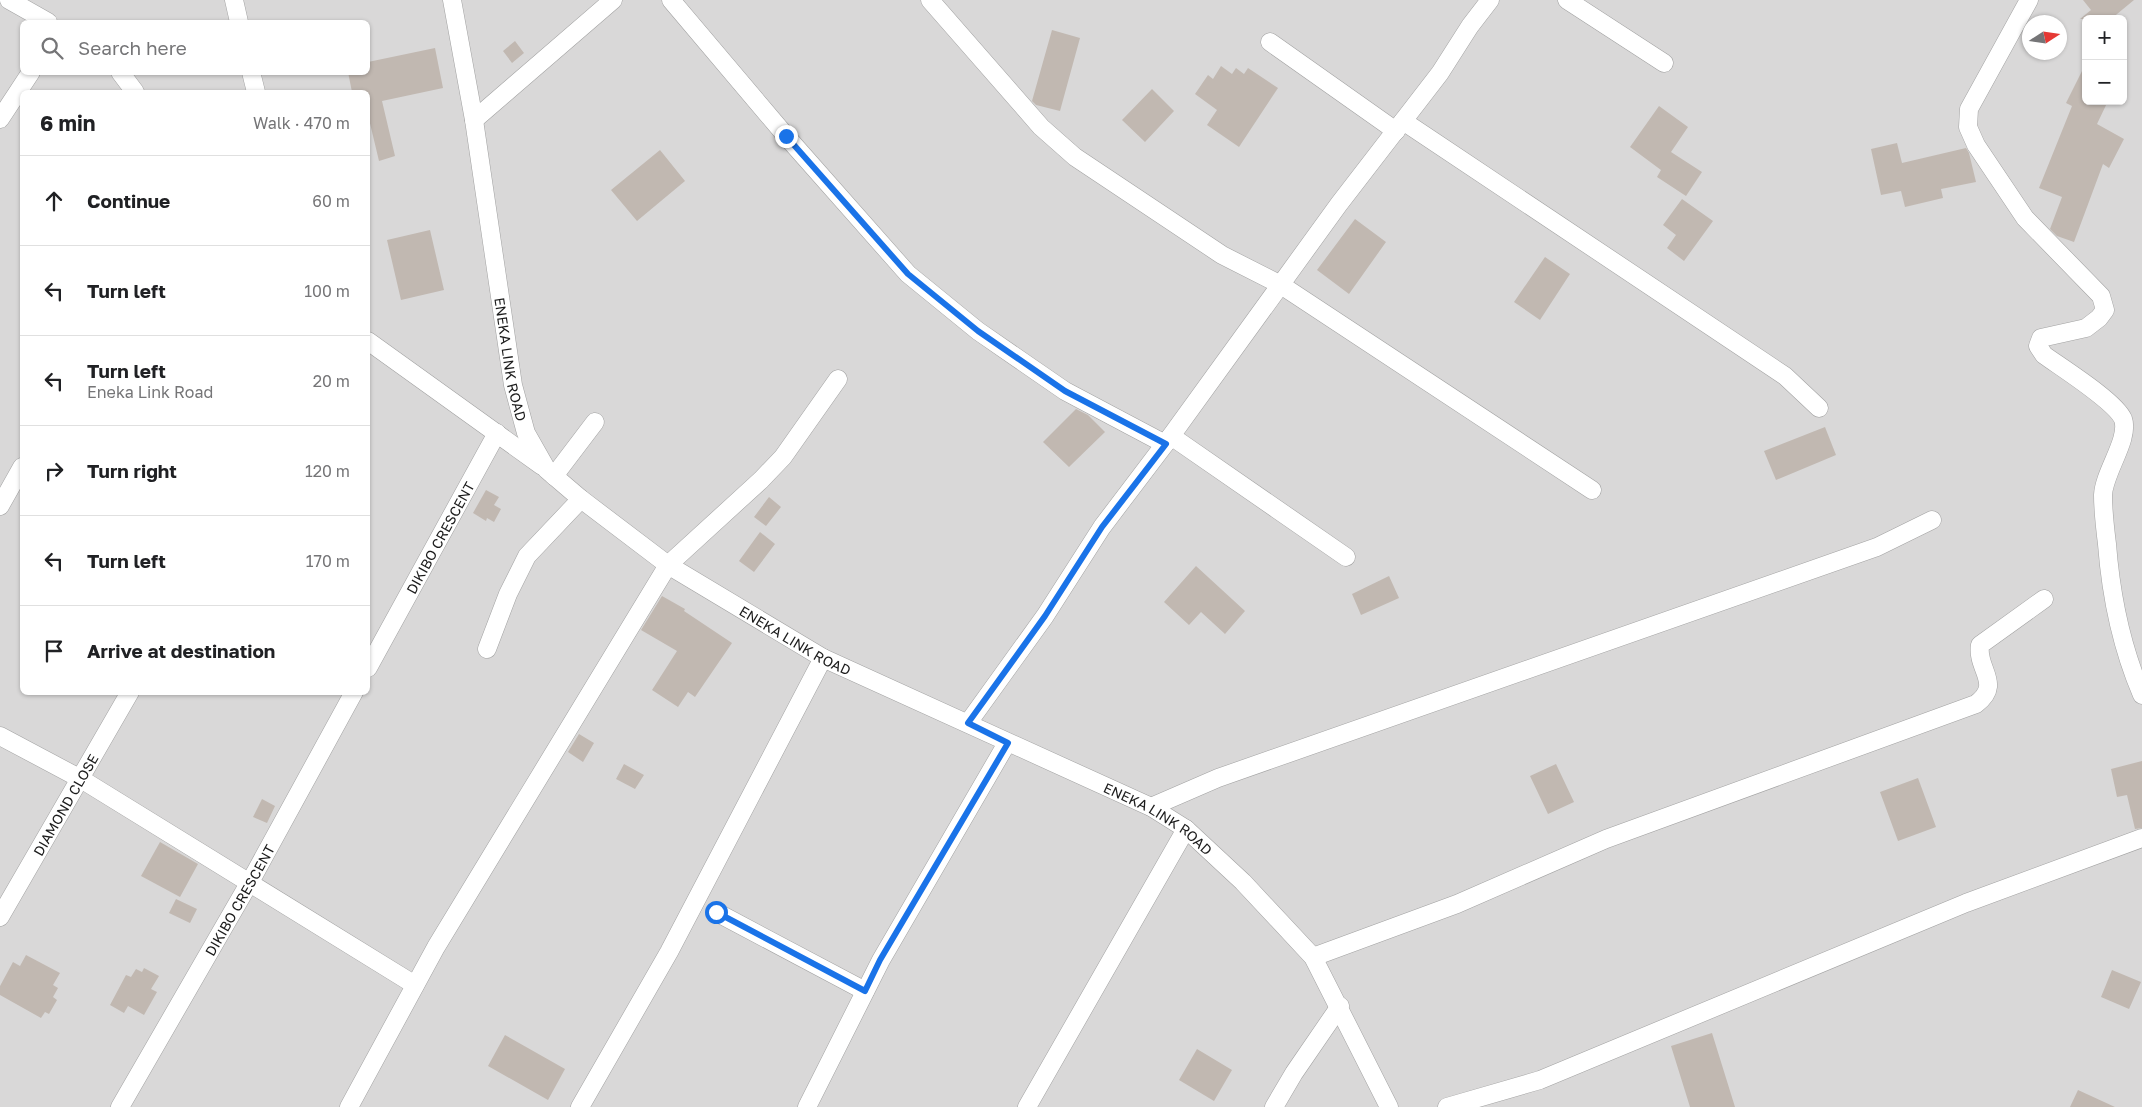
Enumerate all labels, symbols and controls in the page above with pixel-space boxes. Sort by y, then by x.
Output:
north arrow [2022,15,2067,60]
map controls [2082,15,2127,105]
button: + [2082,15,2127,60]
search box [20,20,370,75]
icon: search [38,34,66,62]
text: Search here [78,36,187,59]
button: − [2082,60,2127,105]
text: 6 min [40,110,95,136]
text: Walk · 470 m [253,113,350,133]
route end [775,125,798,148]
icon: ahead [40,187,68,215]
text: Continue [87,189,170,212]
text: 60 m [312,191,350,211]
icon: left [40,277,68,305]
text: Turn left [87,279,166,302]
text: 100 m [304,281,350,301]
street label: ENEKA LINK ROAD [492,296,531,423]
text: Turn left [87,359,166,382]
icon: left [40,367,68,395]
text: 20 m [313,371,350,391]
text: Eneka Link Road [87,382,213,402]
icon: right [40,457,68,485]
text: Turn right [87,459,177,482]
text: 120 m [305,461,350,481]
street label: DIKIBO CRESCENT [402,478,477,596]
icon: left [40,547,68,575]
text: Turn left [87,549,166,572]
text: 170 m [306,551,350,571]
street label: ENEKA LINK ROAD [737,602,854,678]
icon: arrive [40,637,68,665]
text: Arrive at destination [87,639,275,662]
street label: DIAMOND CLOSE [29,750,101,858]
street label: ENEKA LINK ROAD [1101,778,1216,858]
street label: DIKIBO CRESCENT [201,841,278,959]
route start [705,901,728,924]

